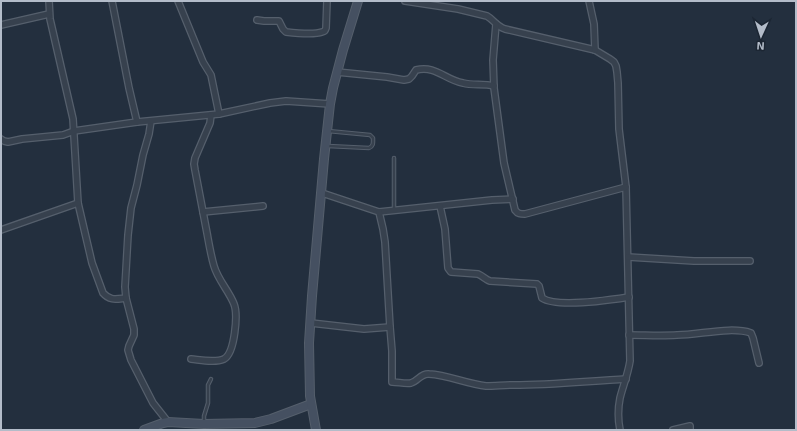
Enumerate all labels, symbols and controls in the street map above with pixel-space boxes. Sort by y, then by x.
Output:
north arrow [741,16,781,56]
text: N [756,40,765,53]

